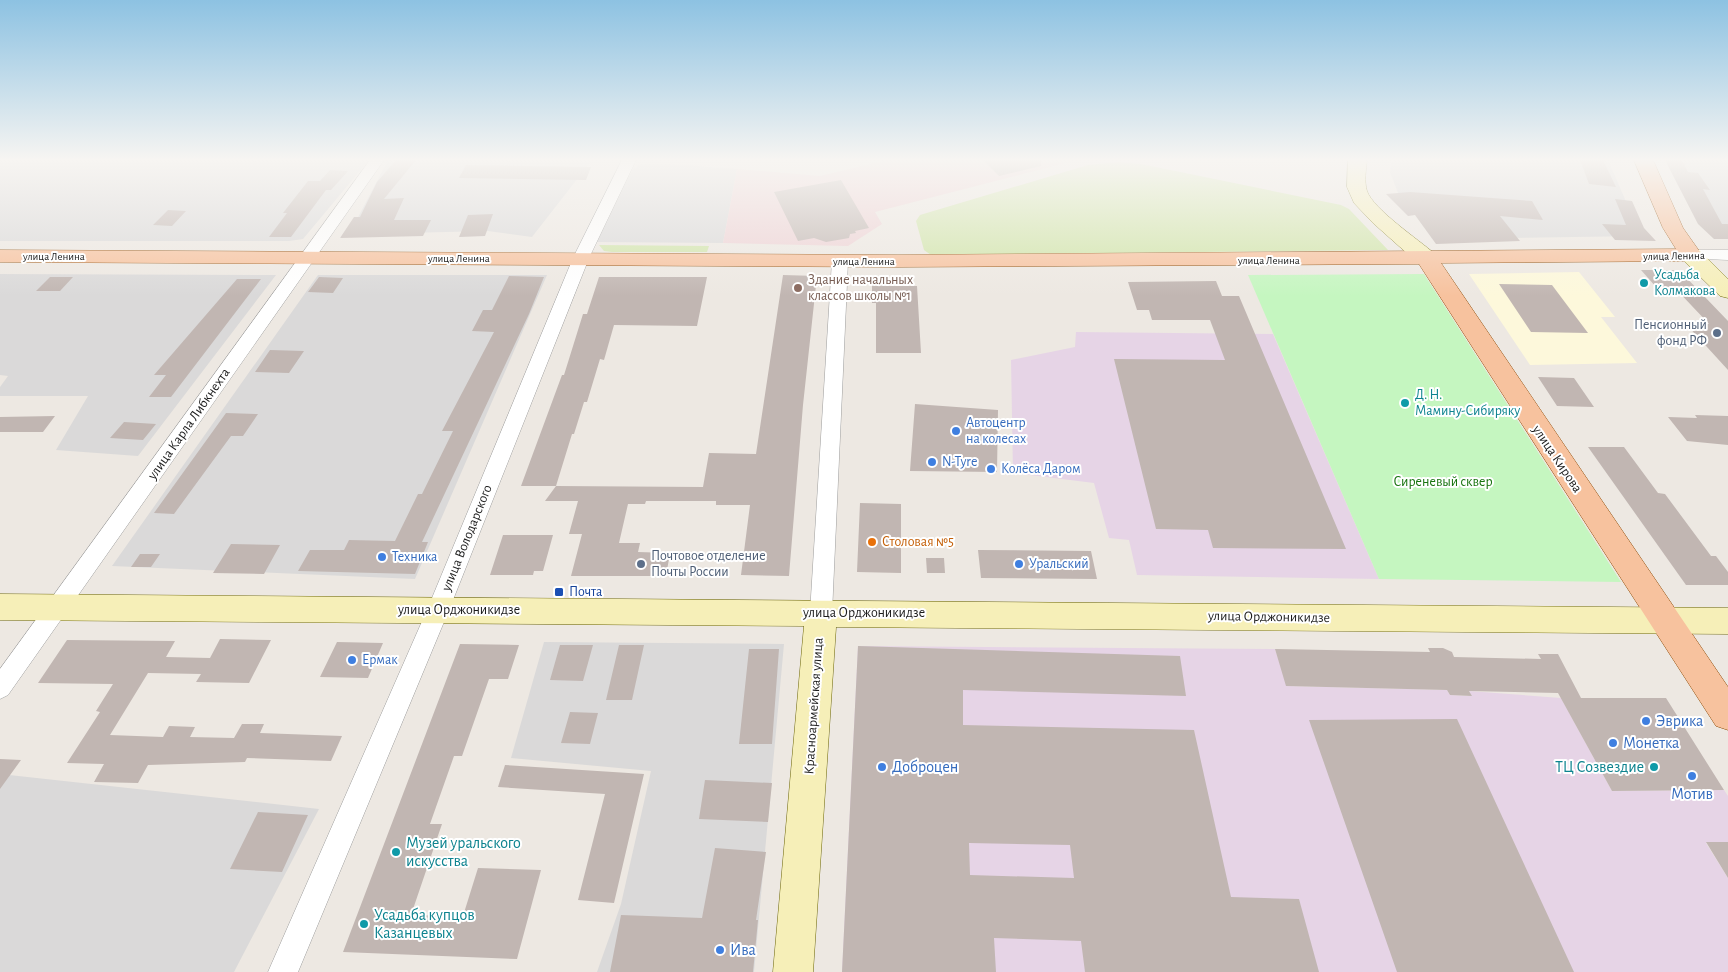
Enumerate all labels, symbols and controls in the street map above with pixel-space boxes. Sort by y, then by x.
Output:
street label: улица Ленина [1642,250,1705,262]
street label: улица Ленина [22,251,85,262]
street label: улица Ленина [427,253,490,264]
street label: улица Ленина [1237,255,1300,266]
street label: улица Ленина [832,256,895,267]
place label: Усадьба Колмакова [1654,268,1716,298]
place label: Здание начальных классов школы №1 [808,273,913,303]
marker: Усадьба Колмакова [1638,277,1650,289]
marker: Здание начальных классов школы №1 [792,282,804,294]
place label: Пенсионный фонд РФ [1634,318,1707,348]
marker: Пенсионный фонд РФ [1711,327,1723,339]
street label: улица Карла Либкнехта [145,365,233,483]
place label: Д. Н. Мамину-Сибиряку [1415,388,1520,418]
marker: Д. Н. Мамину-Сибиряку [1399,397,1411,409]
place label: Автоцентр на колесах [966,416,1026,446]
street label: улица Кирова [1529,422,1585,496]
marker: Автоцентр на колесах [950,425,962,437]
place label: N-Tyre [942,455,977,469]
marker: N-Tyre [926,456,938,468]
place label: Колёса Даром [1001,462,1081,476]
marker: Колёса Даром [985,463,997,475]
park label: Сиреневый сквер [1393,475,1493,489]
street label: улица Володарского [439,483,495,594]
place label: Столовая №5 [882,535,954,549]
marker: Столовая №5 [866,536,878,548]
place label: Почтовое отделение Почты России [651,549,766,579]
place label: Техника [392,550,438,564]
marker: Техника [376,551,388,563]
place label: Уральский [1029,557,1089,571]
marker: Почтовое отделение Почты России [635,558,647,570]
marker: Уральский [1013,558,1025,570]
place label: Почта [569,585,603,599]
marker: Почта [553,586,565,598]
street label: улица Орджоникидзе [397,603,520,617]
street label: улица Орджоникидзе [802,606,925,620]
street label: улица Орджоникидзе [1207,609,1330,625]
street label: Красноармейская улица [802,637,826,775]
place label: Ермак [362,653,398,667]
marker: Ермак [346,654,358,666]
place label: Эврика [1656,713,1703,729]
marker: Эврика [1640,715,1652,727]
place label: Монетка [1623,735,1679,751]
marker: Монетка [1607,737,1619,749]
place label: Доброцен [892,759,958,775]
place label: ТЦ Созвездие [1555,759,1644,775]
marker: Доброцен [876,761,888,773]
marker: ТЦ Созвездие [1648,761,1660,773]
marker: Мотив [1686,770,1698,782]
place label: Мотив [1671,786,1713,802]
place label: Музей уральского искусства [406,835,521,870]
marker: Музей уральского искусства [390,846,402,858]
place label: Усадьба купцов Казанцевых [374,907,475,941]
marker: Усадьба купцов Казанцевых [358,918,370,930]
place label: Ива [730,942,756,958]
marker: Ива [714,944,726,956]

